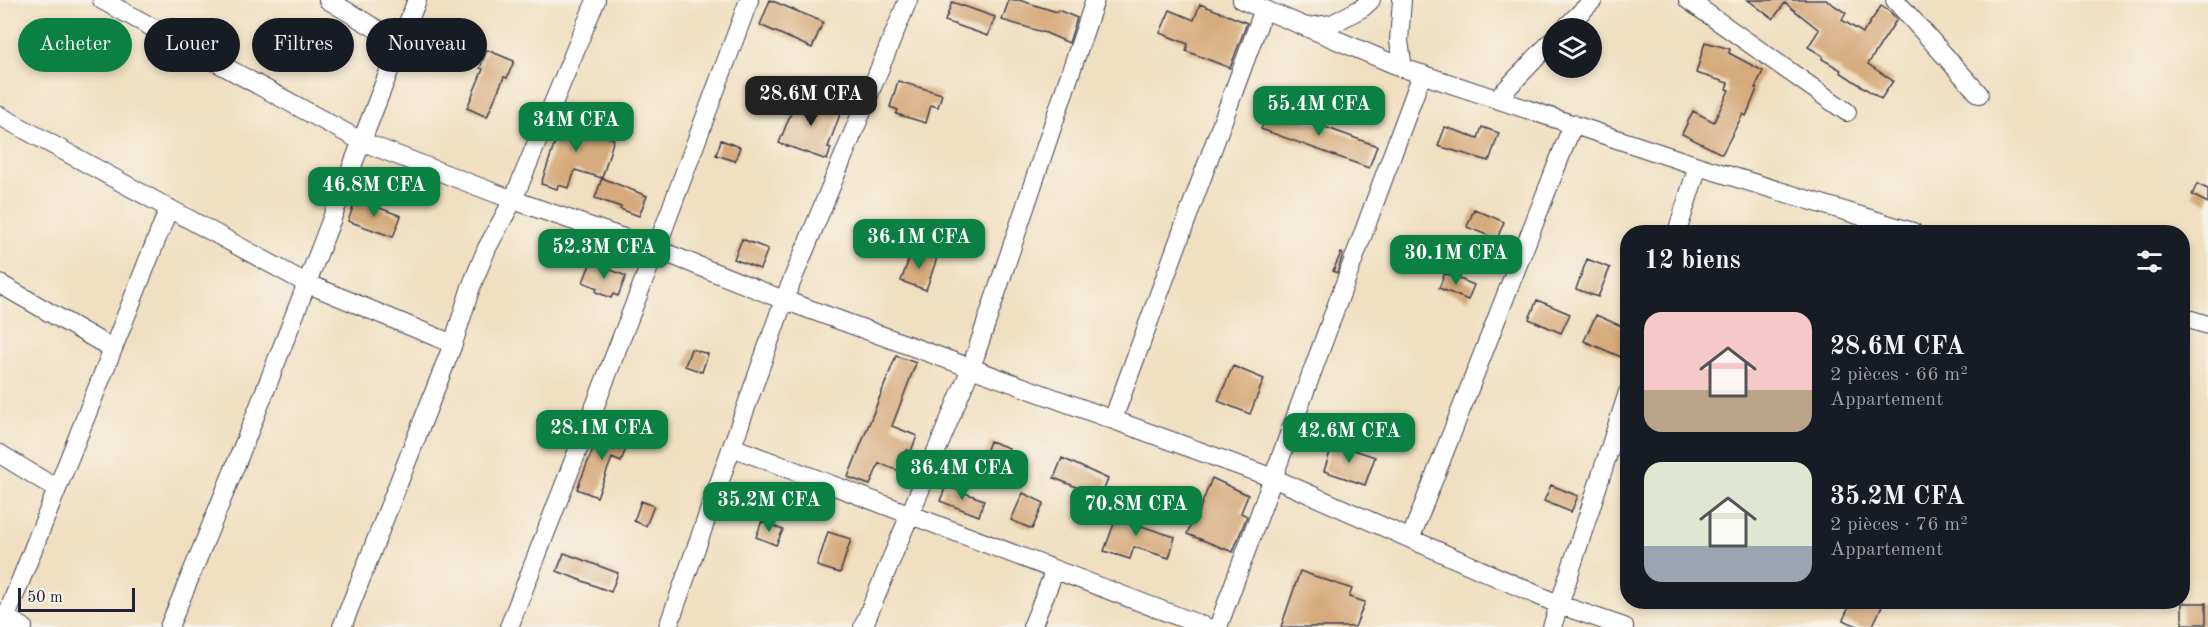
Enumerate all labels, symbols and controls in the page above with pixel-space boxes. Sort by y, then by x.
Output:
chip: Acheter [18,18,132,72]
chip: Louer [144,18,240,72]
chip: Filtres [252,18,354,72]
chip: Nouveau [366,18,487,72]
map controls [1542,18,1602,78]
button: layers [1542,18,1602,78]
pin: 28.6M CFA [742,76,880,127]
text: 28.6M CFA [759,85,863,105]
pin: 55.4M CFA [1250,86,1388,137]
text: 55.4M CFA [1267,95,1371,115]
pin: 34M CFA [521,102,631,153]
text: 34M CFA [533,111,619,131]
pin: 46.8M CFA [305,167,443,218]
text: 46.8M CFA [322,176,426,196]
pin: 36.1M CFA [850,219,988,270]
text: 36.1M CFA [867,228,971,248]
pin: 52.3M CFA [535,229,673,280]
pin: 30.1M CFA [1387,235,1525,286]
text: 52.3M CFA [552,238,656,258]
text: 30.1M CFA [1404,244,1508,264]
icon: filters [2133,245,2166,278]
text: 12 biens [1644,248,1741,274]
text: 28.6M CFA [1830,334,1965,360]
icon: home [1692,336,1764,408]
text: 2 pièces · 66 m² [1830,365,1968,385]
text: Appartement [1830,390,1943,410]
pin: 28.1M CFA [533,410,671,461]
pin: 42.6M CFA [1280,413,1418,464]
text: 28.1M CFA [550,419,654,439]
text: 42.6M CFA [1297,422,1401,442]
pin: 36.4M CFA [893,450,1031,501]
text: 36.4M CFA [910,459,1014,479]
pin: 35.2M CFA [700,482,838,533]
text: 35.2M CFA [1830,484,1965,510]
pin: 70.8M CFA [1067,486,1205,537]
icon: home [1692,486,1764,558]
text: 35.2M CFA [717,491,821,511]
text: 70.8M CFA [1084,495,1188,515]
text: 2 pièces · 76 m² [1830,515,1968,535]
text: Appartement [1830,540,1943,560]
scale bar [18,585,135,612]
text: 50 m [27,590,63,606]

